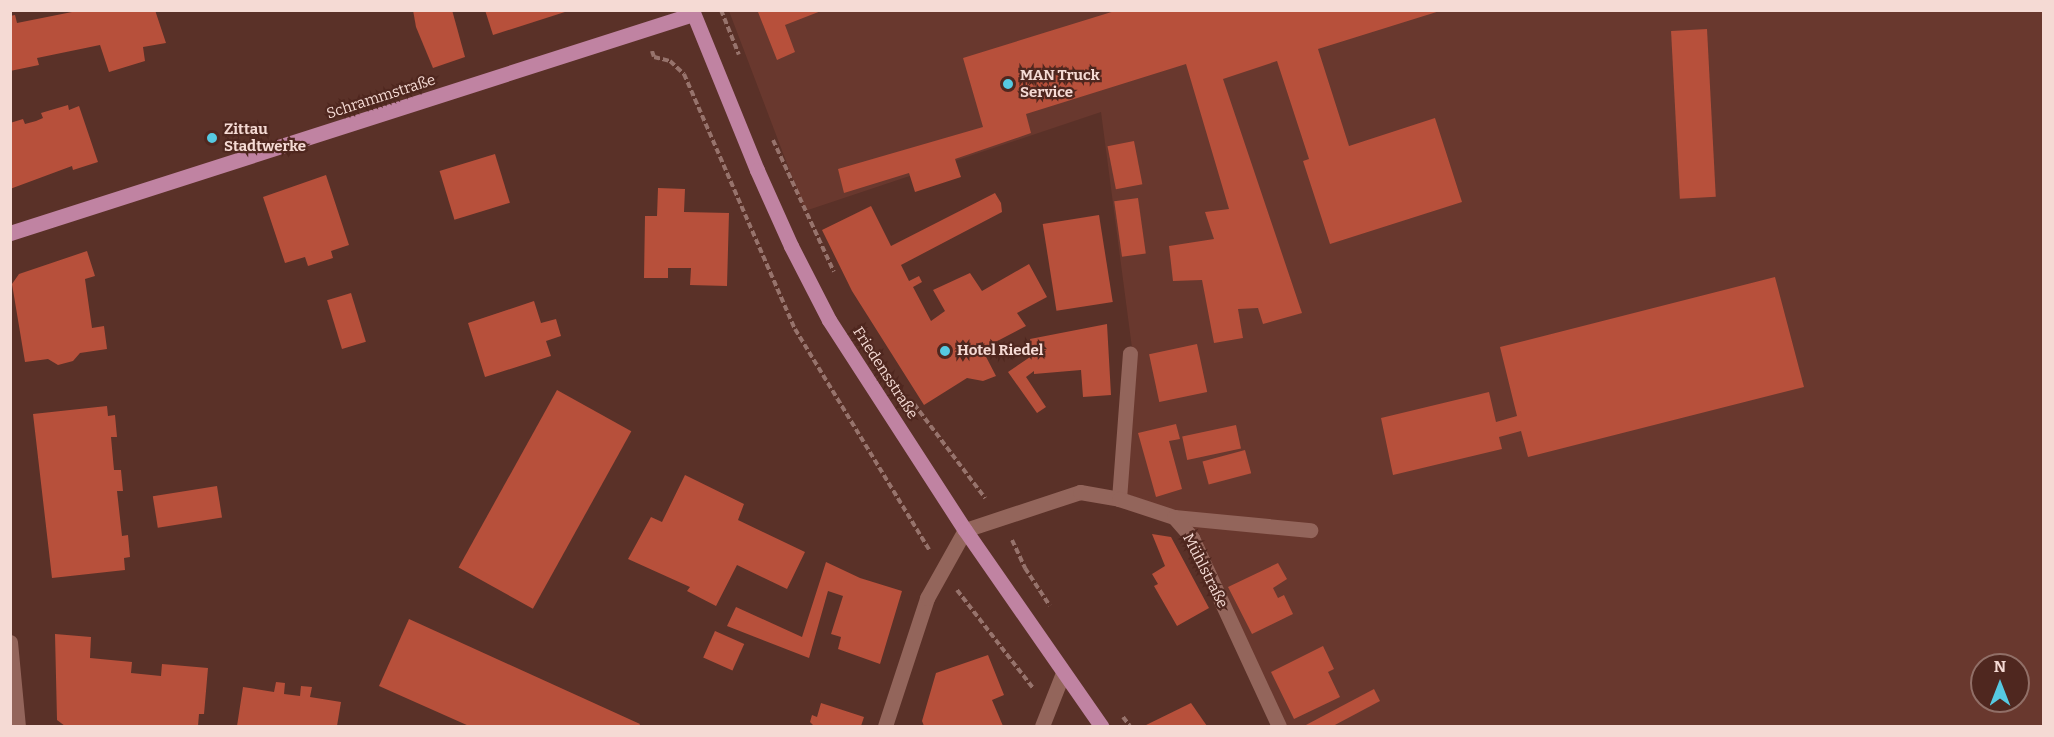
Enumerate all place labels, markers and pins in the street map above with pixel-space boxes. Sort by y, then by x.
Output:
place label: MAN Truck Service [1020,66,1100,101]
marker: MAN Truck Service [1001,77,1015,91]
place label: Zittau Stadtwerke [224,120,306,155]
marker: Zittau Stadtwerke [205,131,219,145]
place label: Hotel Riedel [957,342,1043,360]
marker: Hotel Riedel [938,344,952,358]

